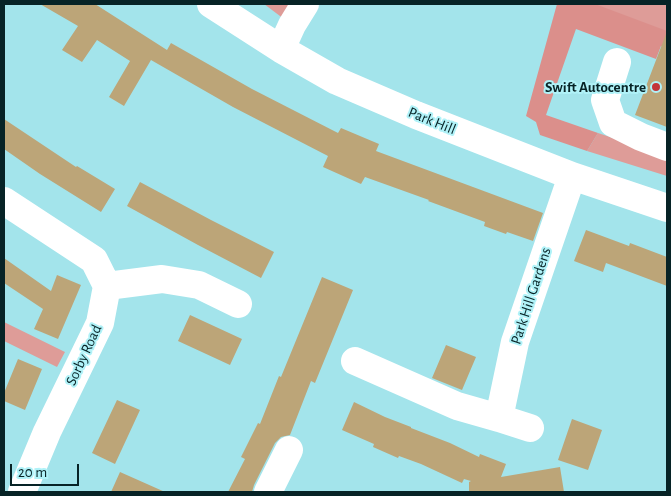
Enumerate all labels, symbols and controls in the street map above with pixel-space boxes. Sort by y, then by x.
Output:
place label: Swift Autocentre [545,78,646,96]
marker: Swift Autocentre [650,81,662,93]
street label: Park Hill [406,103,458,139]
street label: Park Hill Gardens [507,245,555,347]
street label: Sorby Road [62,322,106,388]
scale bar [12,454,81,486]
text: 20 m [18,465,47,480]

